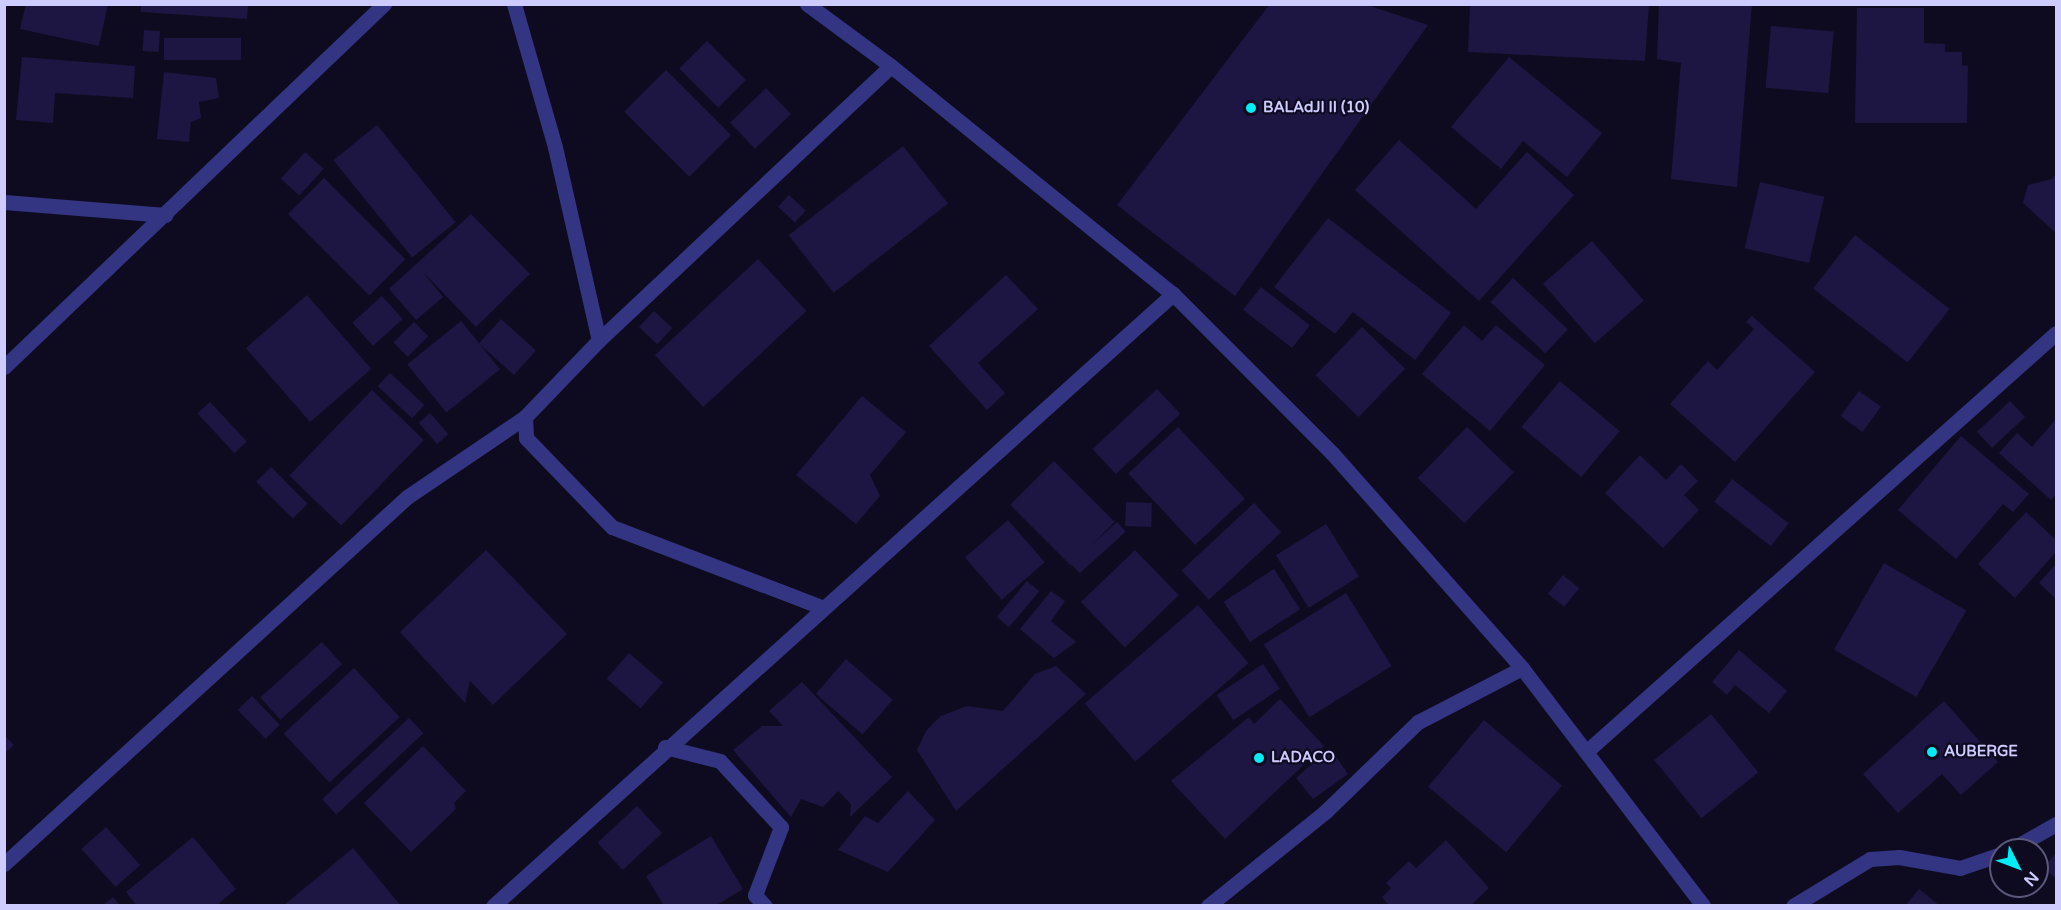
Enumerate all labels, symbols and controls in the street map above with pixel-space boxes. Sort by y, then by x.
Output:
place label: BALAdJI II (10) [1263,99,1369,117]
marker: BALAdJI II (10) [1244,101,1258,115]
place label: AUBERGE [1944,743,2018,761]
marker: AUBERGE [1925,745,1939,759]
place label: LADACO [1271,749,1335,767]
marker: LADACO [1252,751,1266,765]
north arrow [1989,838,2049,898]
text: N [2019,867,2043,890]

